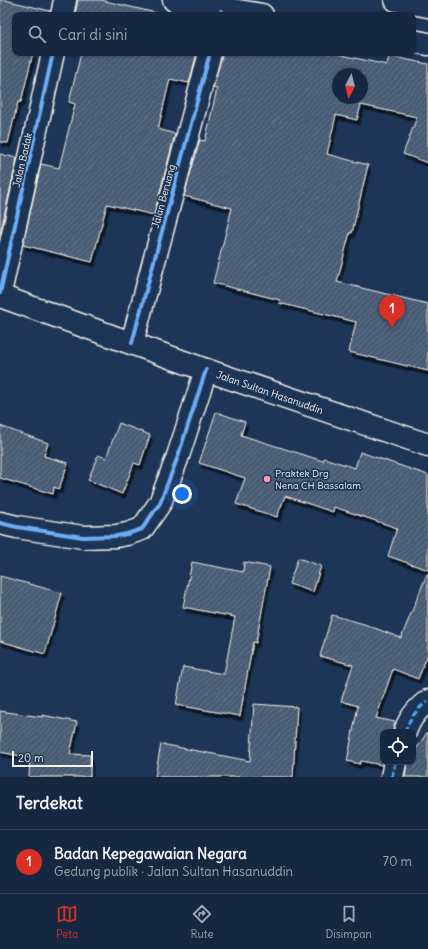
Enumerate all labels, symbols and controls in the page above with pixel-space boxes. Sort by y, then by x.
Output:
search box [12,12,416,56]
icon: search [26,23,48,45]
text: Cari di sini [58,25,127,44]
north arrow [332,68,368,104]
street label: Jalan Badak [10,131,35,189]
street label: Jalan Beruang [149,163,178,230]
pin: 1 [379,295,405,328]
street label: Jalan Sultan Hasanuddin [215,368,325,417]
place label: Praktek Drg Nena CH Bassalam [275,467,361,492]
marker: Praktek Drg Nena CH Bassalam [262,474,272,484]
your location [172,484,192,504]
map controls [380,729,416,765]
button: locate [380,729,416,765]
scale bar [12,749,93,768]
text: 20 m [18,751,44,765]
text: Terdekat [16,792,83,814]
text: Badan Kepegawaian Negara [54,844,247,863]
text: 1 [26,853,32,870]
text: 70 m [383,853,412,870]
text: Gedung publik · Jalan Sultan Hasanuddin [54,863,293,880]
tab: Peta [56,903,78,941]
tab: Rute [190,903,213,941]
tab: Disimpan [326,903,372,941]

